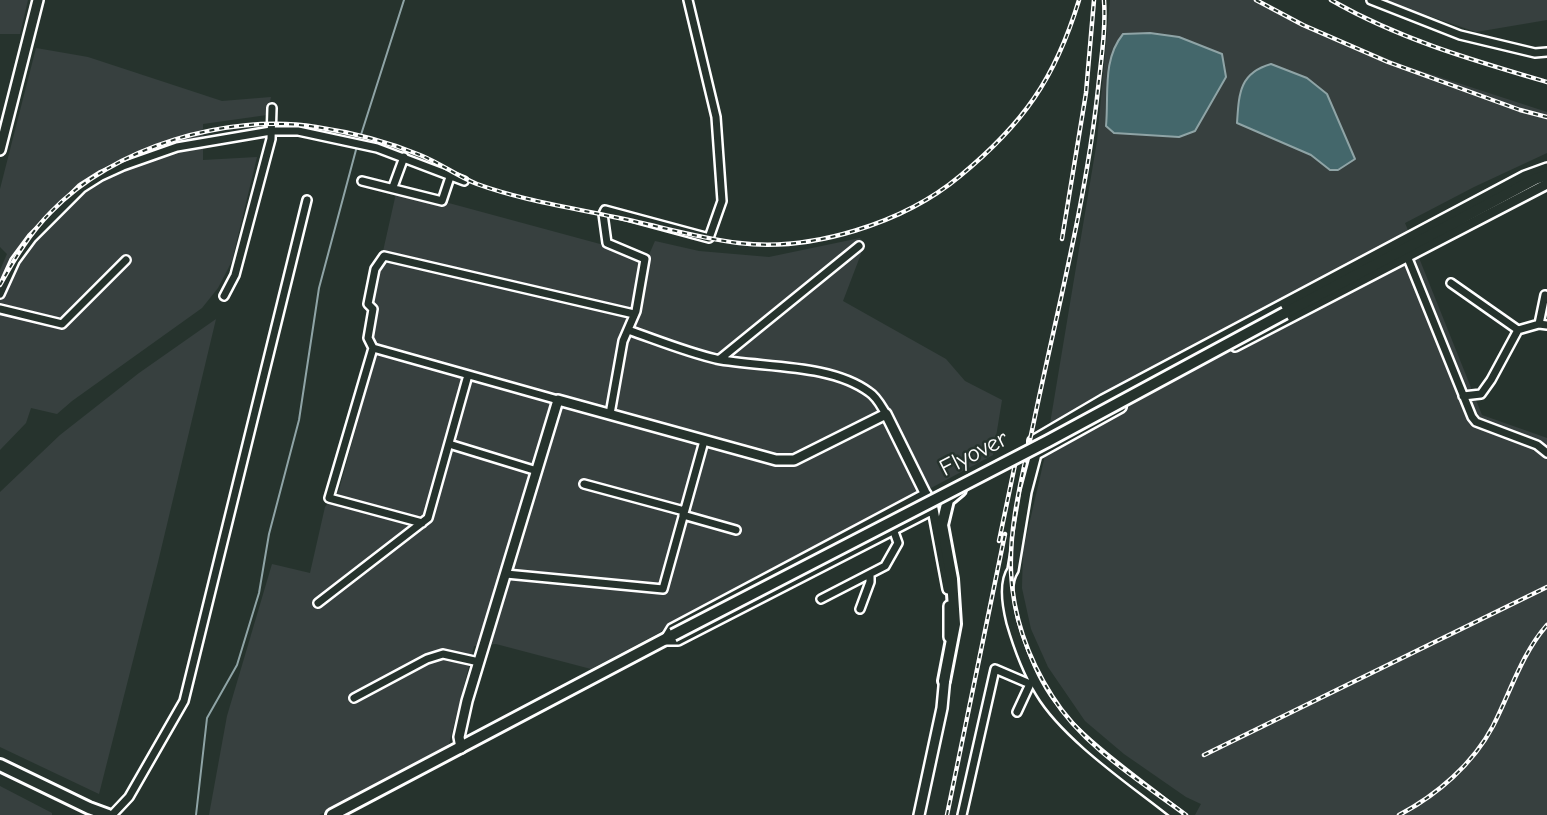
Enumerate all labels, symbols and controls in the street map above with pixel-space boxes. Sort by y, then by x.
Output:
street label: Flyover [935,425,1013,483]

